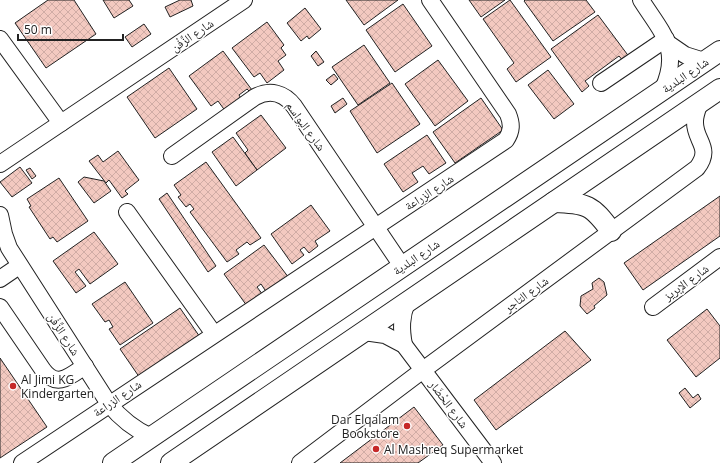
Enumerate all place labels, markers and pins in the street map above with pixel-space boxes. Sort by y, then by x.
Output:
place label: Al Jimi KG Kindergarten [21,371,94,402]
marker: Al Jimi KG Kindergarten [8,381,18,391]
place label: Dar Elqalam Bookstore [331,411,399,442]
marker: Dar Elqalam Bookstore [402,421,412,431]
place label: Al Mashreq Supermarket [384,441,523,458]
marker: Al Mashreq Supermarket [371,444,381,454]

